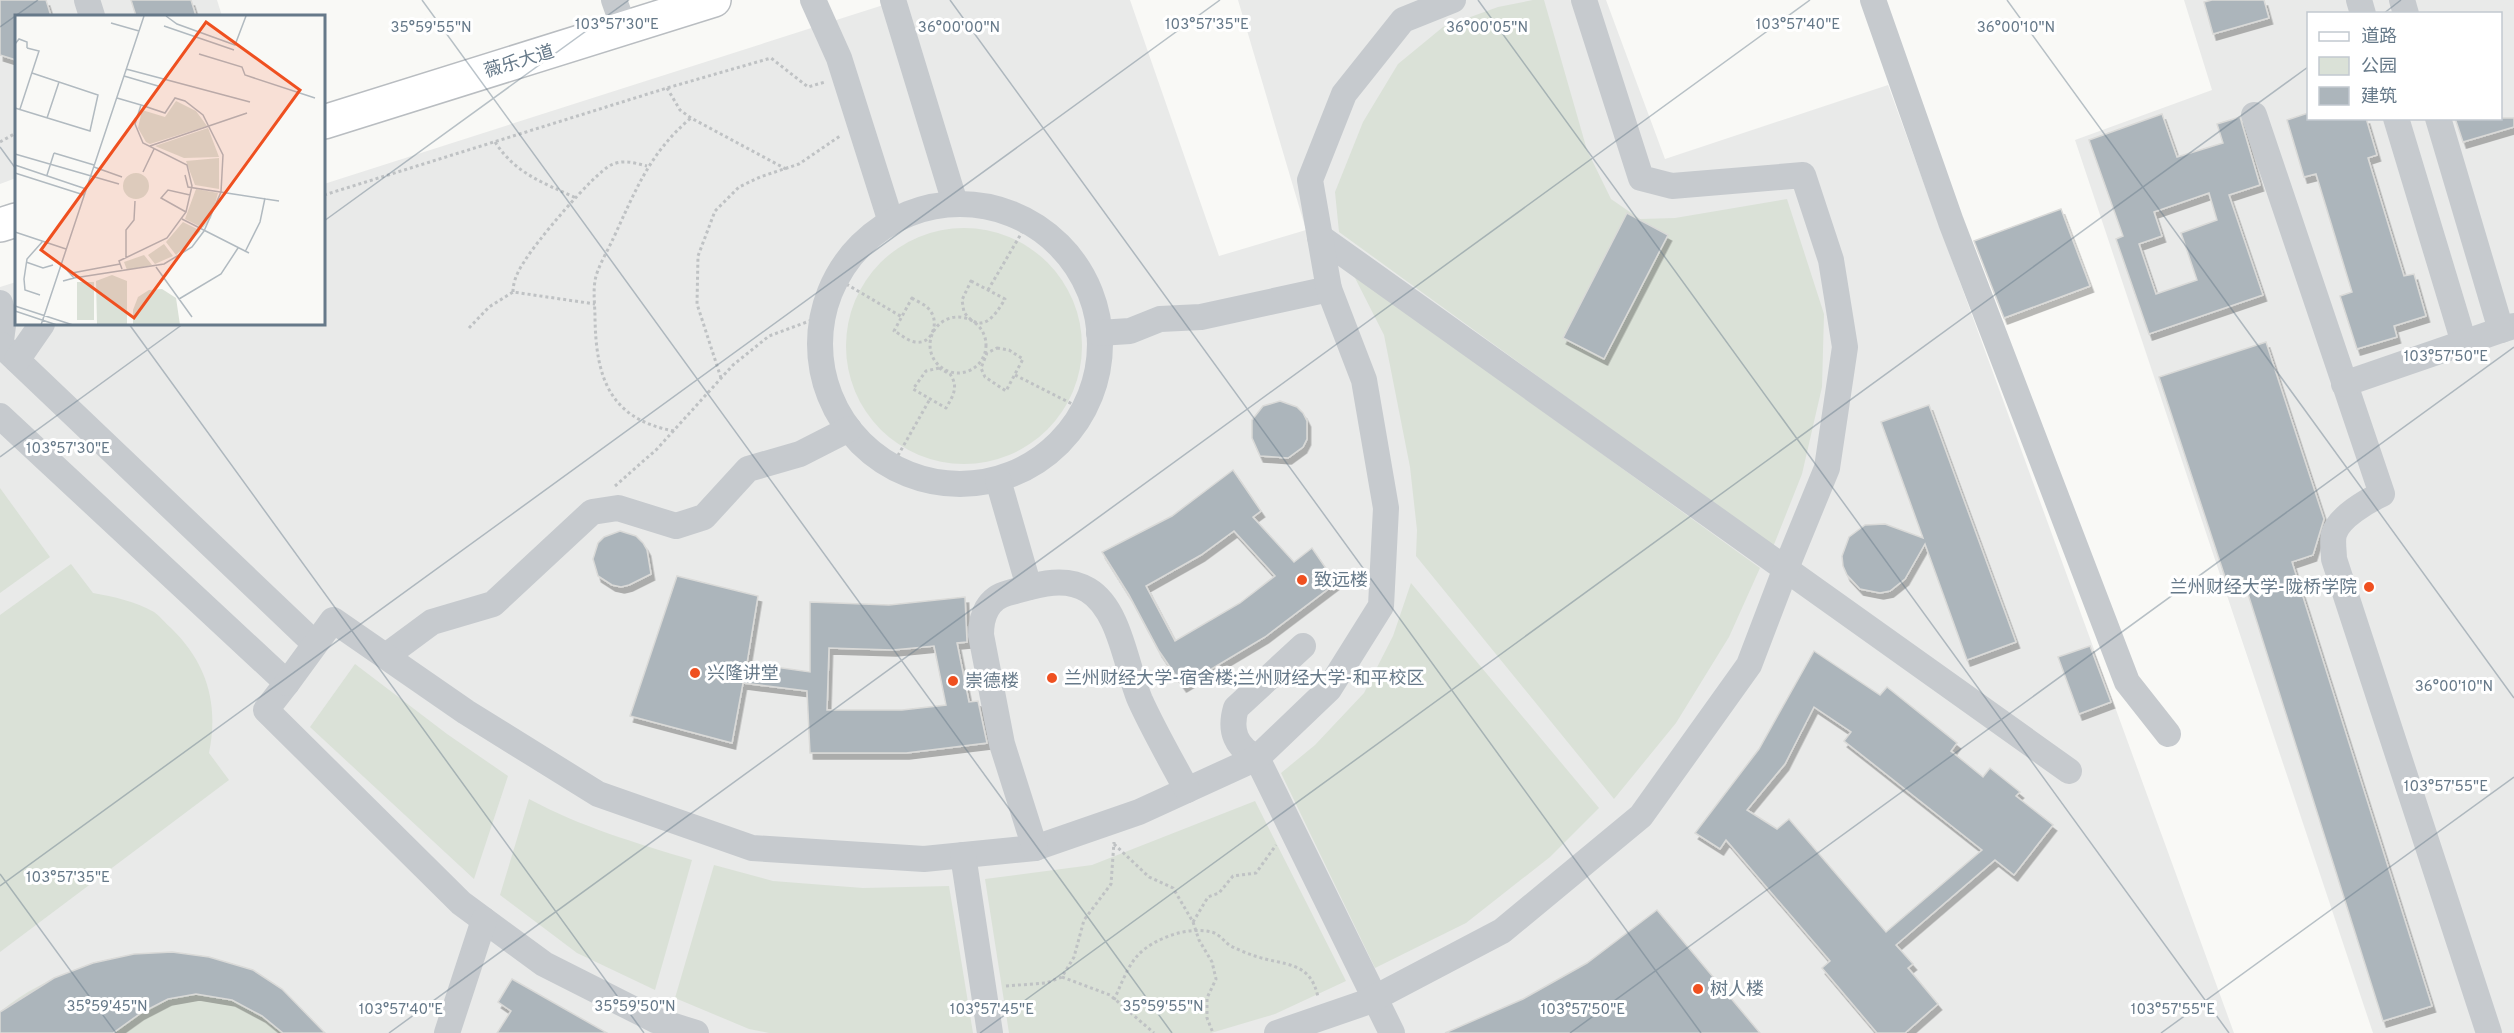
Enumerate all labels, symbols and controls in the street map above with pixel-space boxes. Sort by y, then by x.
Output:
legend [2307,12,2502,120]
inset map [15,15,326,326]
text: 103°57'30"E [575,16,659,35]
text: 103°57'35"E [1165,16,1249,35]
text: 103°57'40"E [1756,16,1840,35]
text: 35°59'55"N [390,19,472,38]
text: 36°00'00"N [918,19,1000,38]
text: 36°00'05"N [1446,19,1528,38]
text: 36°00'10"N [1977,19,2055,38]
text: 道路 [2361,26,2397,49]
street label: 薇乐大道 [482,41,557,84]
text: 公园 [2361,56,2397,79]
text: 建筑 [2361,86,2397,109]
text: 103°57'50"E [2404,348,2488,367]
text: 103°57'30"E [26,440,110,459]
place label: 致远楼 [1314,570,1368,593]
marker: 致远楼 [1295,573,1309,587]
place label: 兰州财经大学-陇桥学院 [2170,577,2357,600]
marker: 兰州财经大学-陇桥学院 [2362,580,2376,594]
place label: 兴隆讲堂 [707,663,779,686]
marker: 兴隆讲堂 [688,666,702,680]
place label: 兰州财经大学-宿舍楼;兰州财经大学-和平校区 [1064,668,1424,691]
place label: 崇德楼 [965,671,1019,694]
marker: 兰州财经大学-宿舍楼;兰州财经大学-和平校区 [1045,671,1059,685]
marker: 崇德楼 [946,674,960,688]
text: 36°00'10"N [2415,678,2493,697]
text: 103°57'55"E [2404,778,2488,797]
text: 103°57'35"E [26,869,110,888]
place label: 树人楼 [1710,979,1764,1002]
marker: 树人楼 [1691,982,1705,996]
text: 35°59'45"N [66,998,148,1017]
text: 35°59'50"N [594,998,676,1017]
text: 35°59'55"N [1122,998,1204,1017]
text: 103°57'40"E [359,1001,443,1020]
text: 103°57'45"E [950,1001,1034,1020]
text: 103°57'50"E [1541,1001,1625,1020]
text: 103°57'55"E [2131,1001,2215,1020]

